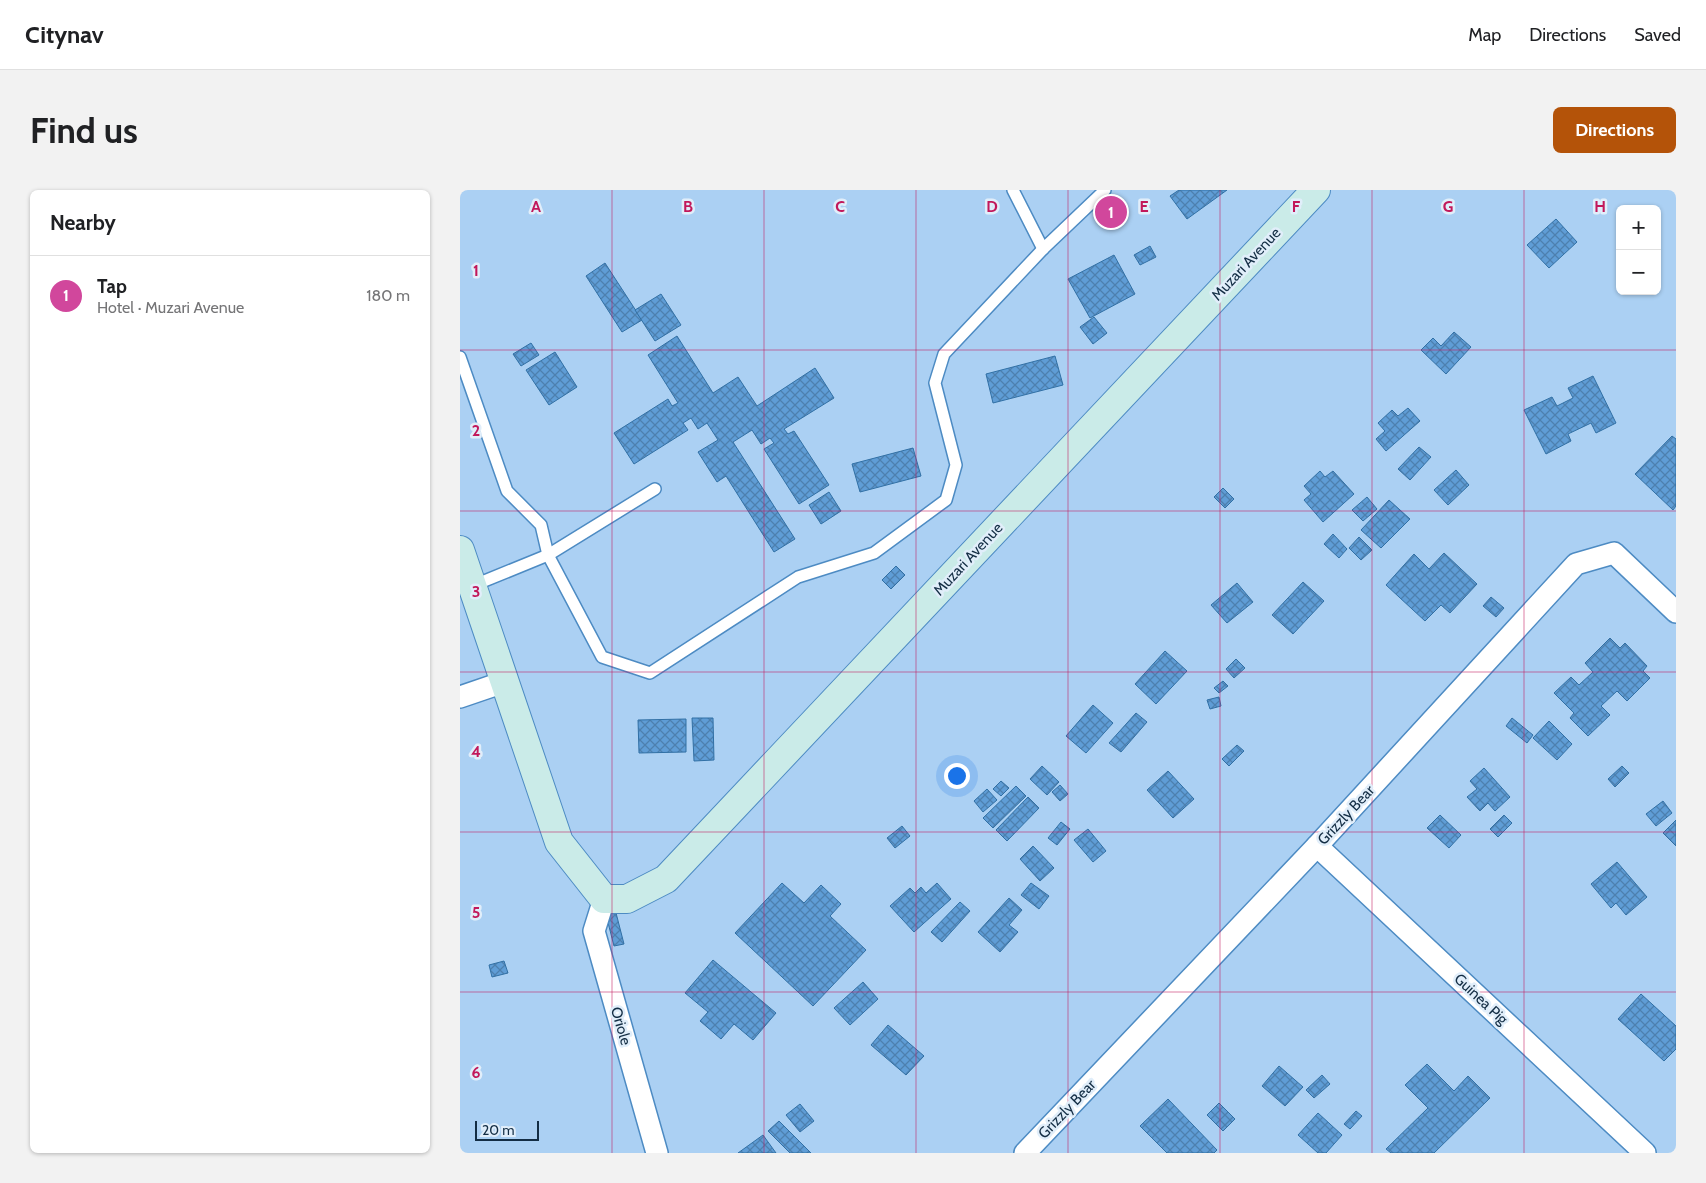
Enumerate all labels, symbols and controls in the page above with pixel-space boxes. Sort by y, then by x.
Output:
text: Citynav [25,20,104,49]
text: Map [1468,24,1501,46]
text: Directions [1529,24,1606,46]
text: Saved [1634,24,1681,46]
button: Directions [1553,107,1676,153]
text: Find us [30,109,138,152]
pin: 1 [1095,193,1127,231]
text: A [531,197,541,216]
text: B [683,197,693,216]
text: C [835,197,845,216]
text: D [986,197,998,216]
text: E [1139,197,1149,216]
text: F [1292,197,1301,216]
text: G [1443,197,1453,216]
text: H [1594,197,1606,216]
map controls [1616,205,1661,295]
button: + [1616,205,1661,250]
text: Nearby [50,210,116,235]
street label: Muzari Avenue [1208,224,1285,304]
button: − [1616,250,1661,295]
text: 1 [473,261,479,280]
text: Tap [97,275,127,298]
text: 1 [63,286,69,305]
text: 180 m [366,286,410,305]
text: Hotel · Muzari Avenue [97,298,244,317]
text: 2 [472,421,480,440]
street label: Muzari Avenue [930,519,1007,599]
text: 3 [472,582,480,601]
text: 4 [471,742,481,761]
your location [944,763,970,789]
street label: Grizzly Bear [1314,781,1378,849]
text: 5 [472,903,480,922]
street label: Guinea Pig [1450,970,1512,1029]
street label: Oriole [607,1005,635,1047]
text: 6 [472,1063,481,1082]
street label: Grizzly Bear [1034,1076,1100,1142]
scale bar [475,1118,539,1141]
text: 20 m [482,1121,515,1139]

